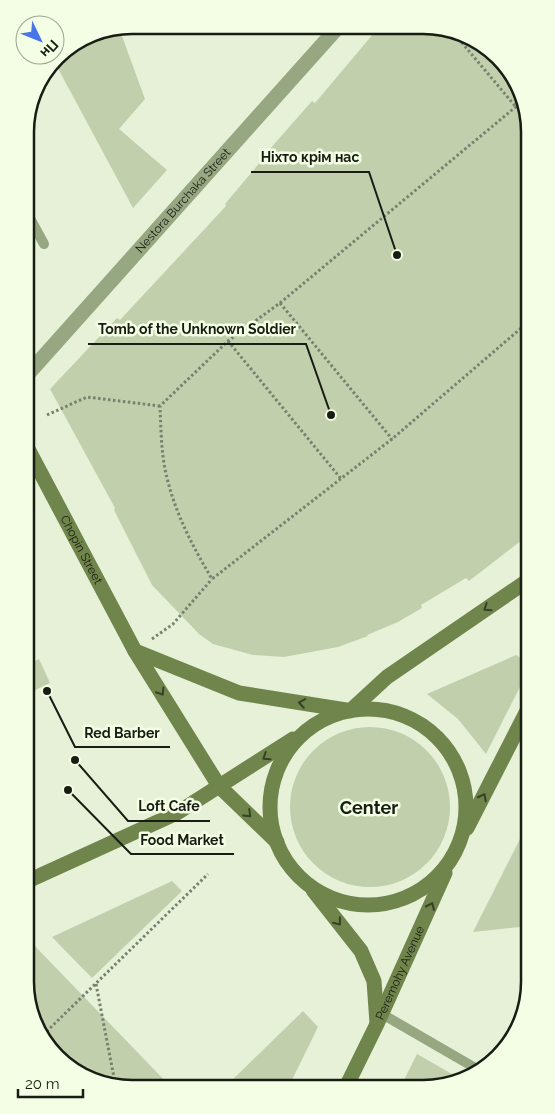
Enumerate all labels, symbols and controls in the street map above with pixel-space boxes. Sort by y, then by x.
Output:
north arrow [15,15,65,65]
text: Пн [37,37,62,61]
callout: Ніхто крім нас [251,143,369,172]
street label: Nestora Burchaka Street [133,145,233,256]
text: Ніхто крім нас [261,149,359,165]
callout: Tomb of the Unknown Soldier [88,315,306,344]
text: Tomb of the Unknown Soldier [98,321,297,337]
street label: Chopin Street [57,513,105,587]
one-way arrow [483,602,493,611]
one-way arrow [154,687,164,696]
one-way arrow [297,698,305,709]
callout: Red Barber [75,718,170,747]
text: Red Barber [84,725,160,741]
one-way arrow [262,750,271,760]
callout: Loft Cafe [128,792,210,821]
one-way arrow [477,793,487,802]
district label: Center [340,797,398,818]
text: Loft Cafe [138,798,200,814]
one-way arrow [242,808,251,817]
callout: Food Market [131,825,234,854]
text: Food Market [140,832,224,848]
one-way arrow [425,902,435,910]
one-way arrow [333,917,342,926]
street label: Peremohy Avenue [373,924,427,1022]
scale bar [18,1066,82,1098]
text: 20 m [25,1075,60,1093]

